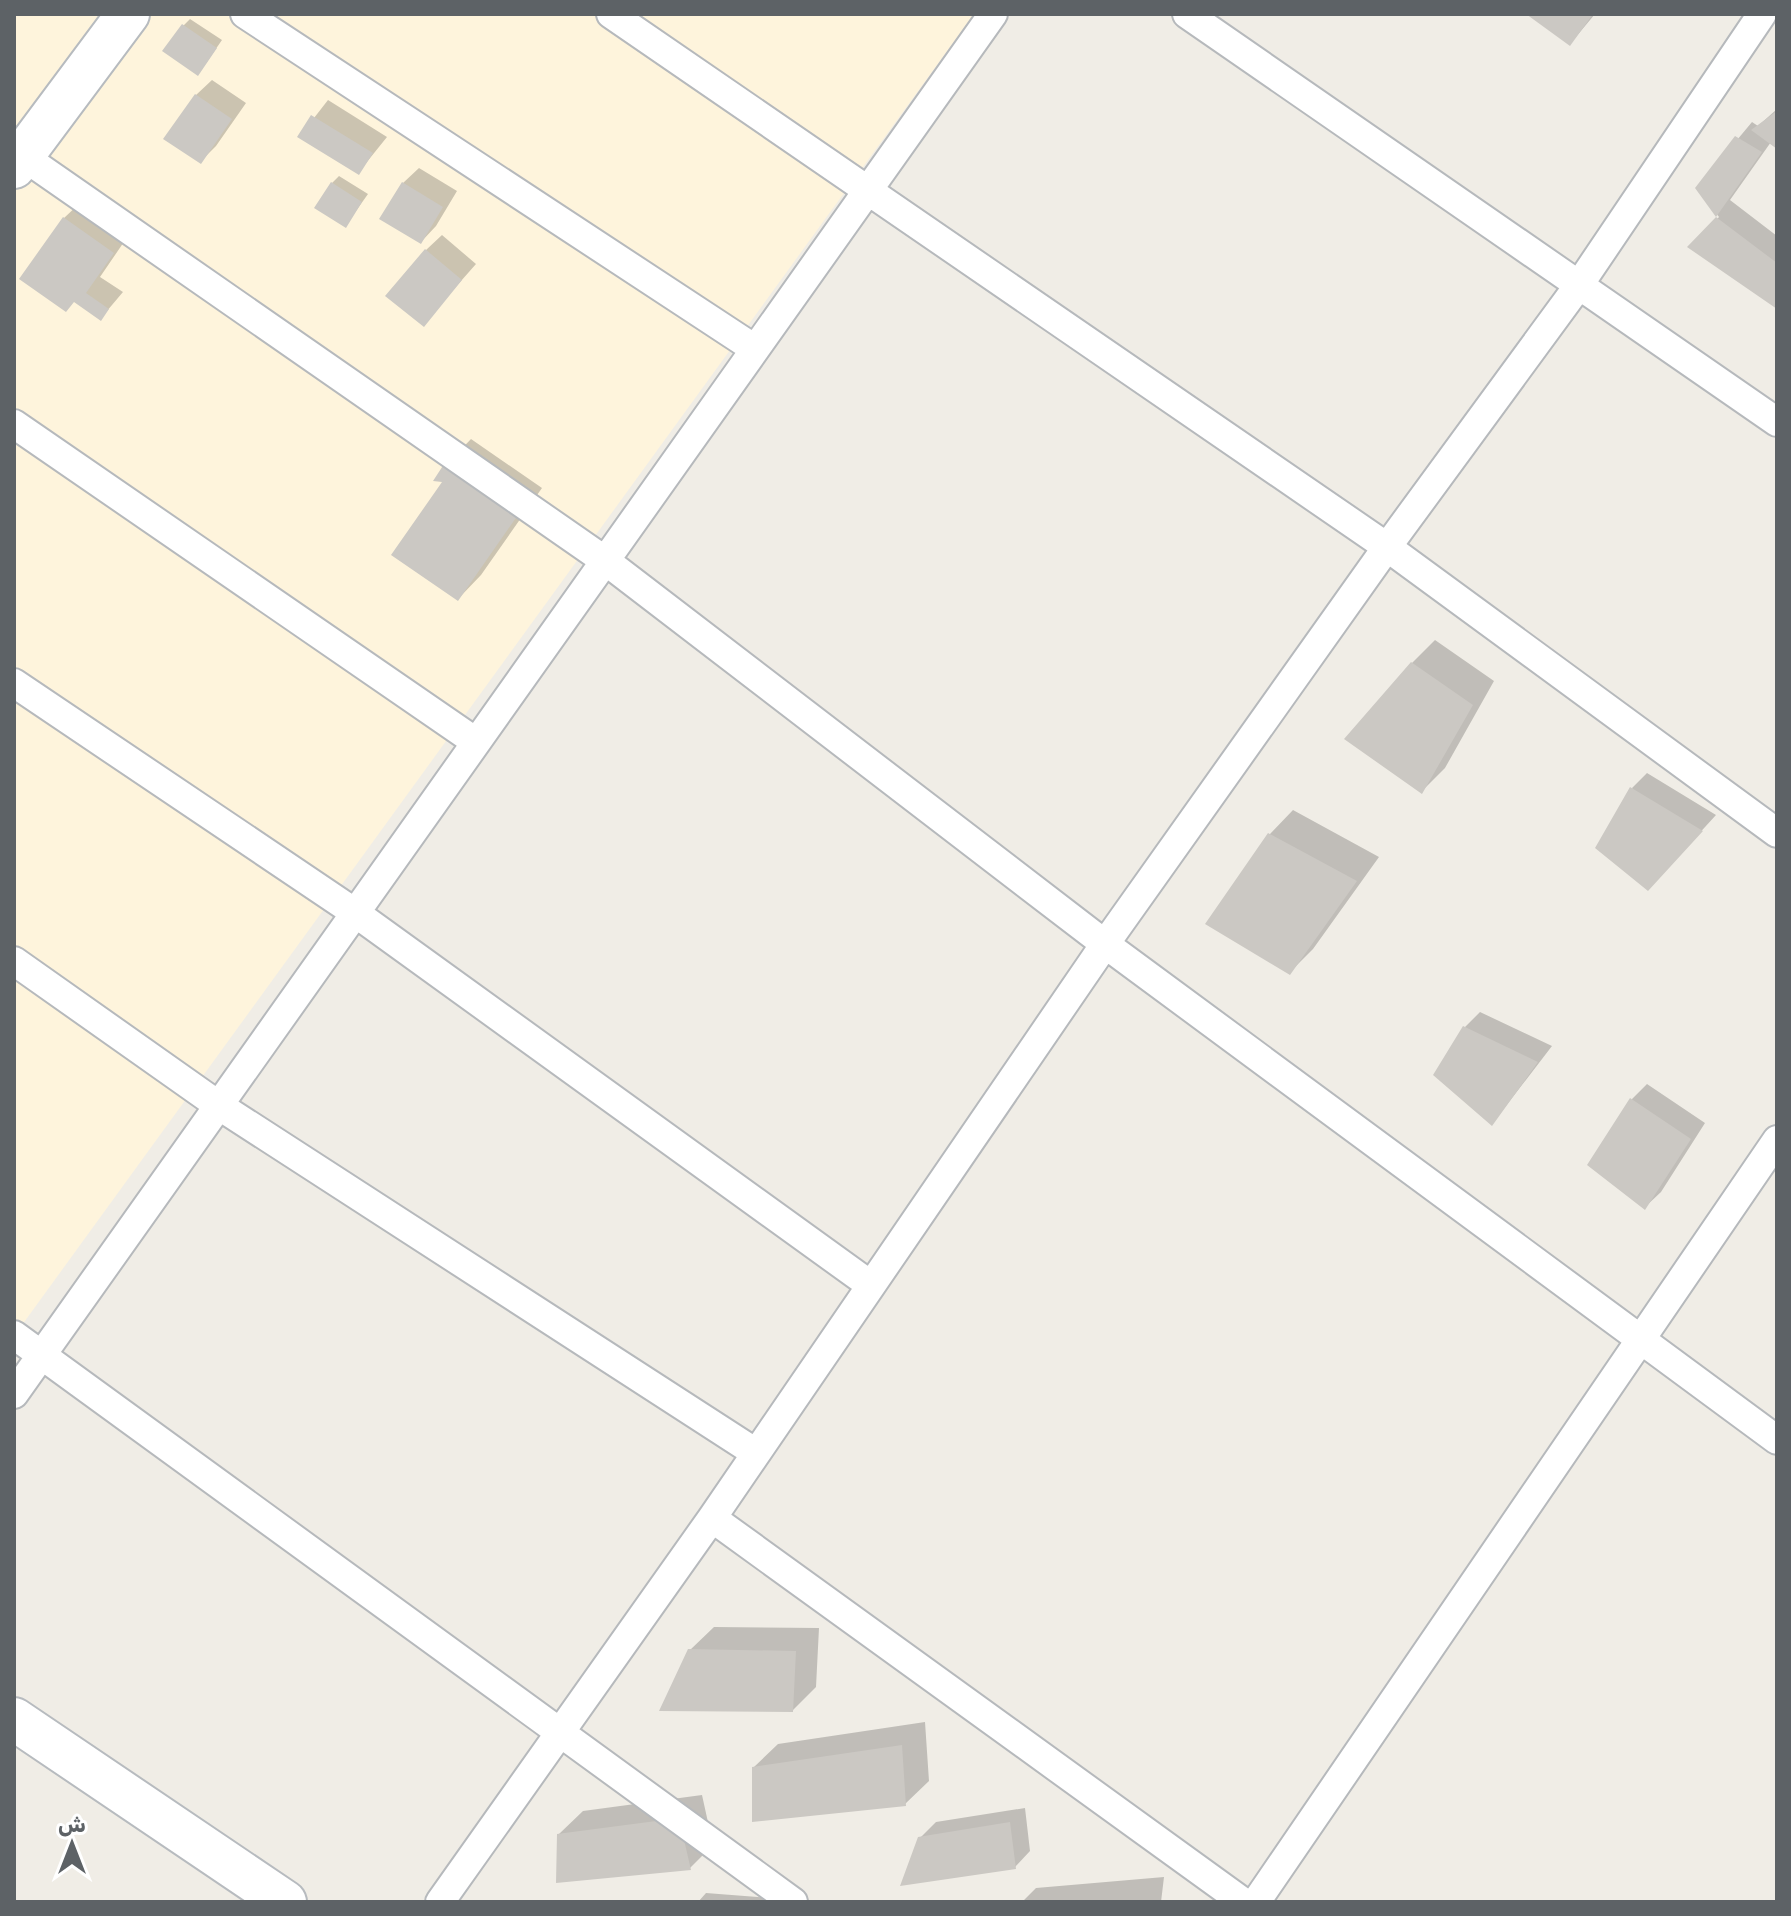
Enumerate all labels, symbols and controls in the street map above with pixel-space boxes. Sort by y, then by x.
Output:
north arrow [32,1804,112,1884]
text: ش [58,1811,86,1838]

